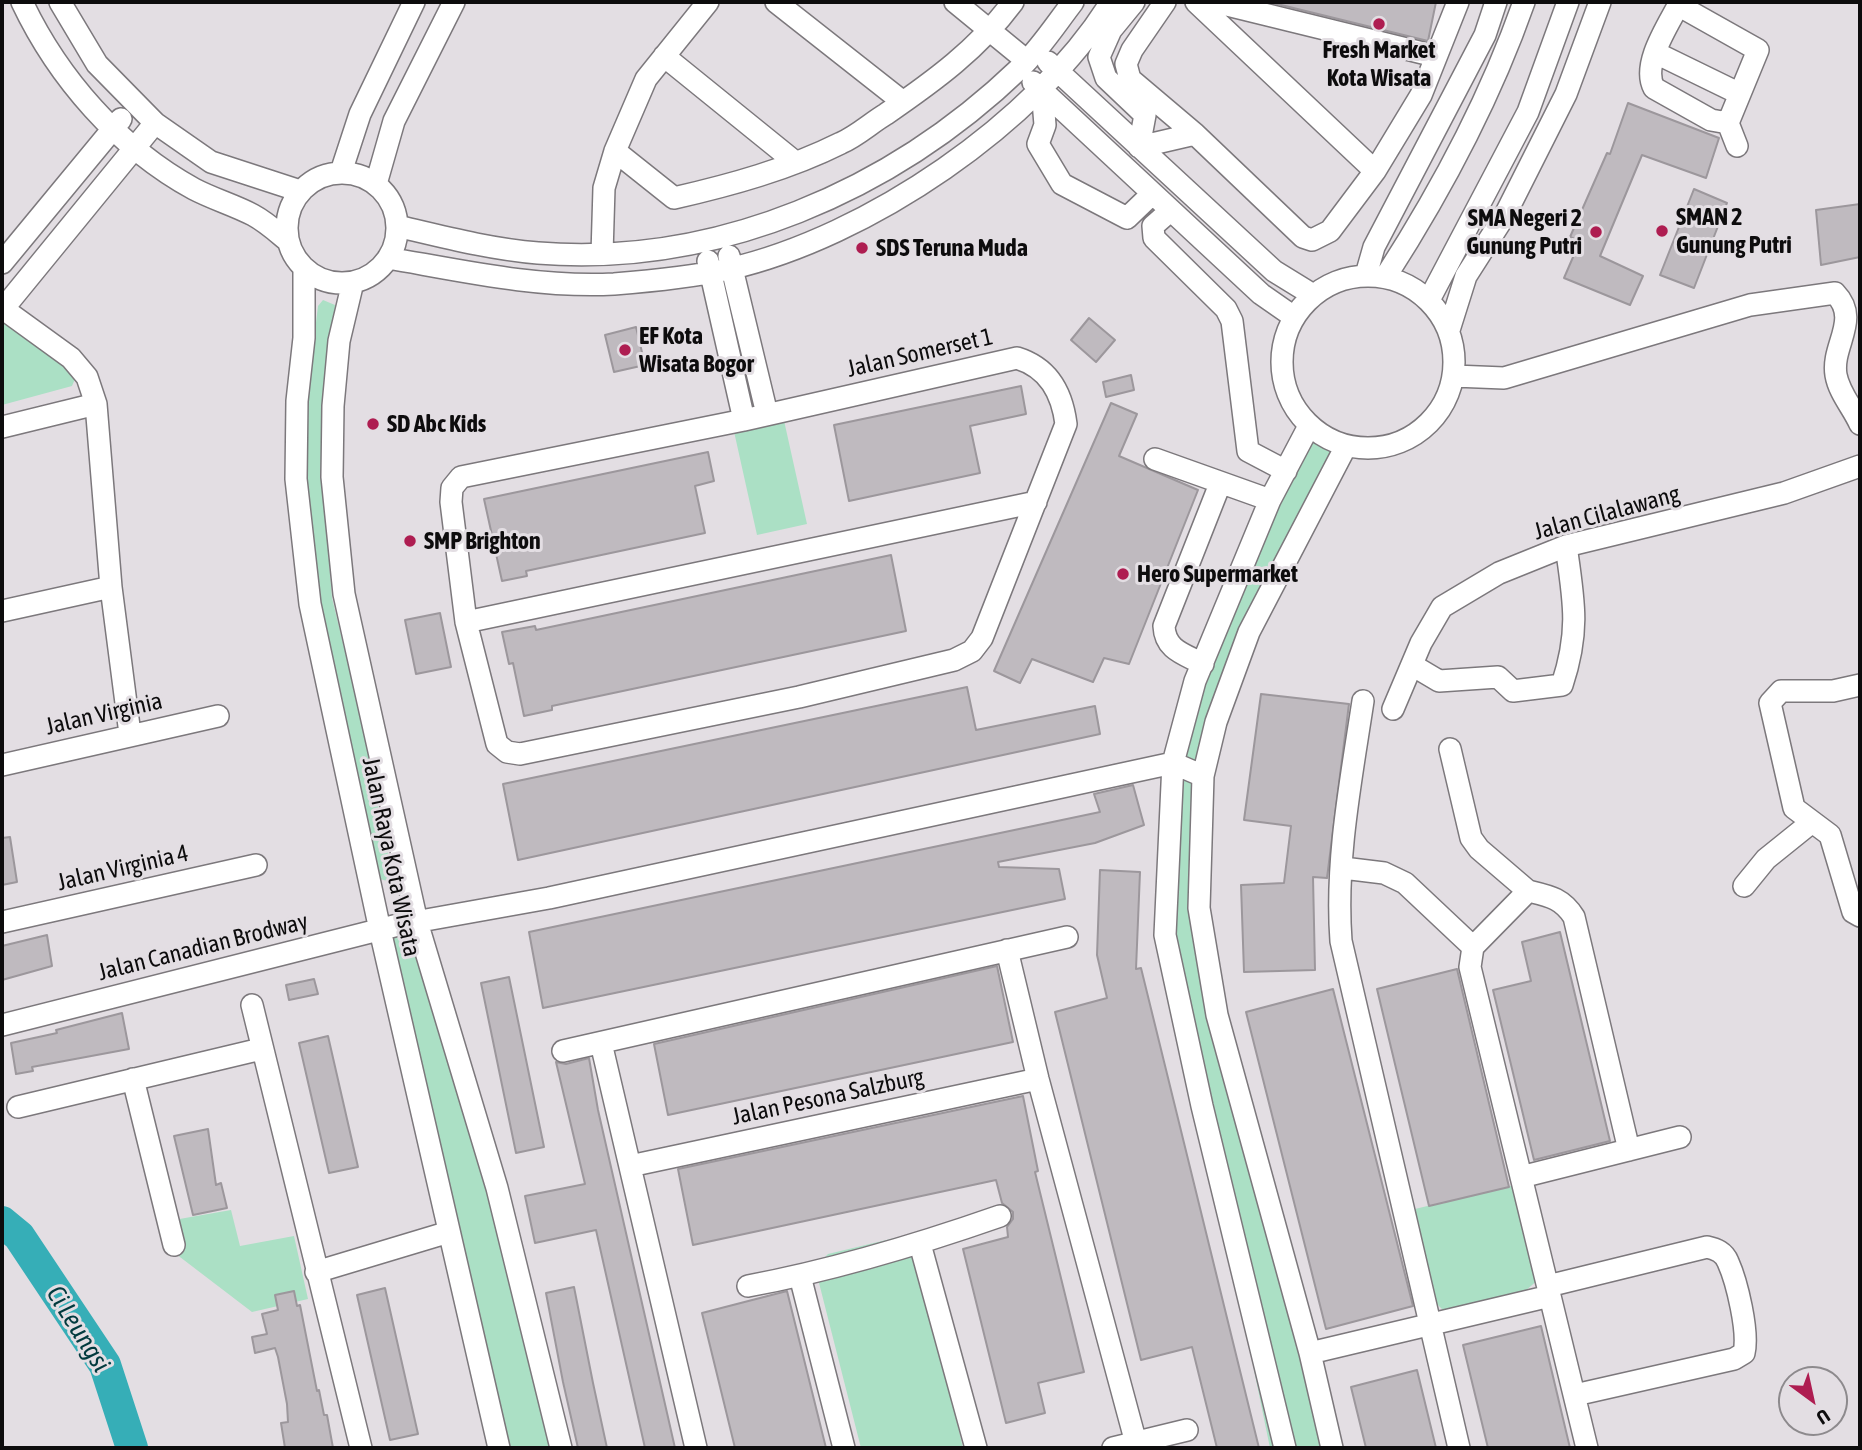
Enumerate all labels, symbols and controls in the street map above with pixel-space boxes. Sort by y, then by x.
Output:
marker: Fresh Market Kota Wisata [1371,16,1387,32]
place label: Fresh Market Kota Wisata [1323,36,1435,92]
place label: SMAN 2 Gunung Putri [1676,203,1792,259]
place label: SMA Negeri 2 Gunung Putri [1466,204,1582,260]
marker: SMAN 2 Gunung Putri [1654,223,1670,239]
marker: SMA Negeri 2 Gunung Putri [1588,224,1604,240]
place label: SDS Teruna Muda [876,234,1028,262]
marker: SDS Teruna Muda [854,240,870,256]
place label: EF Kota Wisata Bogor [639,322,754,378]
street label: Jalan Somerset 1 [844,322,996,384]
marker: EF Kota Wisata Bogor [617,342,633,358]
place label: SD Abc Kids [387,410,486,438]
marker: SD Abc Kids [365,416,381,432]
street label: Jalan Cilalawang [1531,480,1683,546]
place label: SMP Brighton [424,527,541,555]
marker: SMP Brighton [402,533,418,549]
place label: Hero Supermarket [1137,560,1298,588]
marker: Hero Supermarket [1115,566,1131,582]
street label: Jalan Virginia [43,687,165,741]
street label: Jalan Raya Kota Wisata [356,755,426,959]
street label: Jalan Virginia 4 [55,839,191,897]
street label: Jalan Canadian Brodway [95,907,311,987]
street label: Jalan Pesona Salzburg [729,1063,927,1131]
water label: Ci Leungsi [39,1280,117,1378]
north arrow [1778,1366,1848,1436]
text: U [1813,1405,1834,1429]

